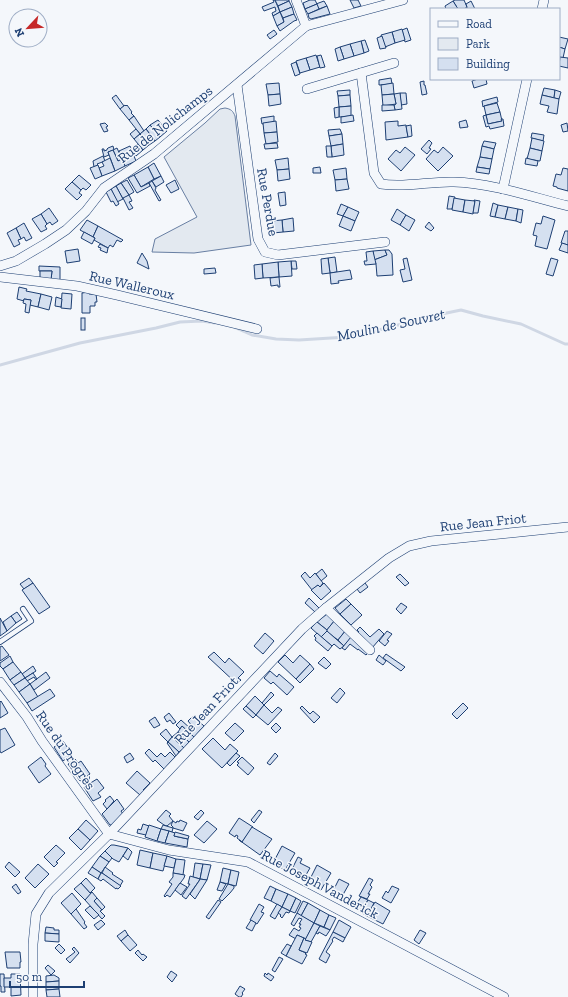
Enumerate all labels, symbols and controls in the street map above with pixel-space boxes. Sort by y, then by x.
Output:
north arrow [8,8,48,48]
legend [430,8,560,80]
text: Road [466,17,492,31]
text: N [12,25,27,39]
text: Park [466,37,491,51]
text: Building [466,57,510,71]
street label: Rue de Nolichamps [115,82,216,167]
street label: Rue Perdue [253,167,282,238]
street label: Rue Walleroux [88,267,176,304]
water label: Moulin de Souvret [335,305,447,345]
street label: Rue Jean Friot [439,509,528,535]
street label: Rue Jean Friot [171,672,243,748]
street label: Rue du Progrès [32,708,99,793]
street label: Rue Joseph Vanderick [258,846,382,923]
scale bar [10,963,84,989]
text: 50 m [16,970,43,984]

